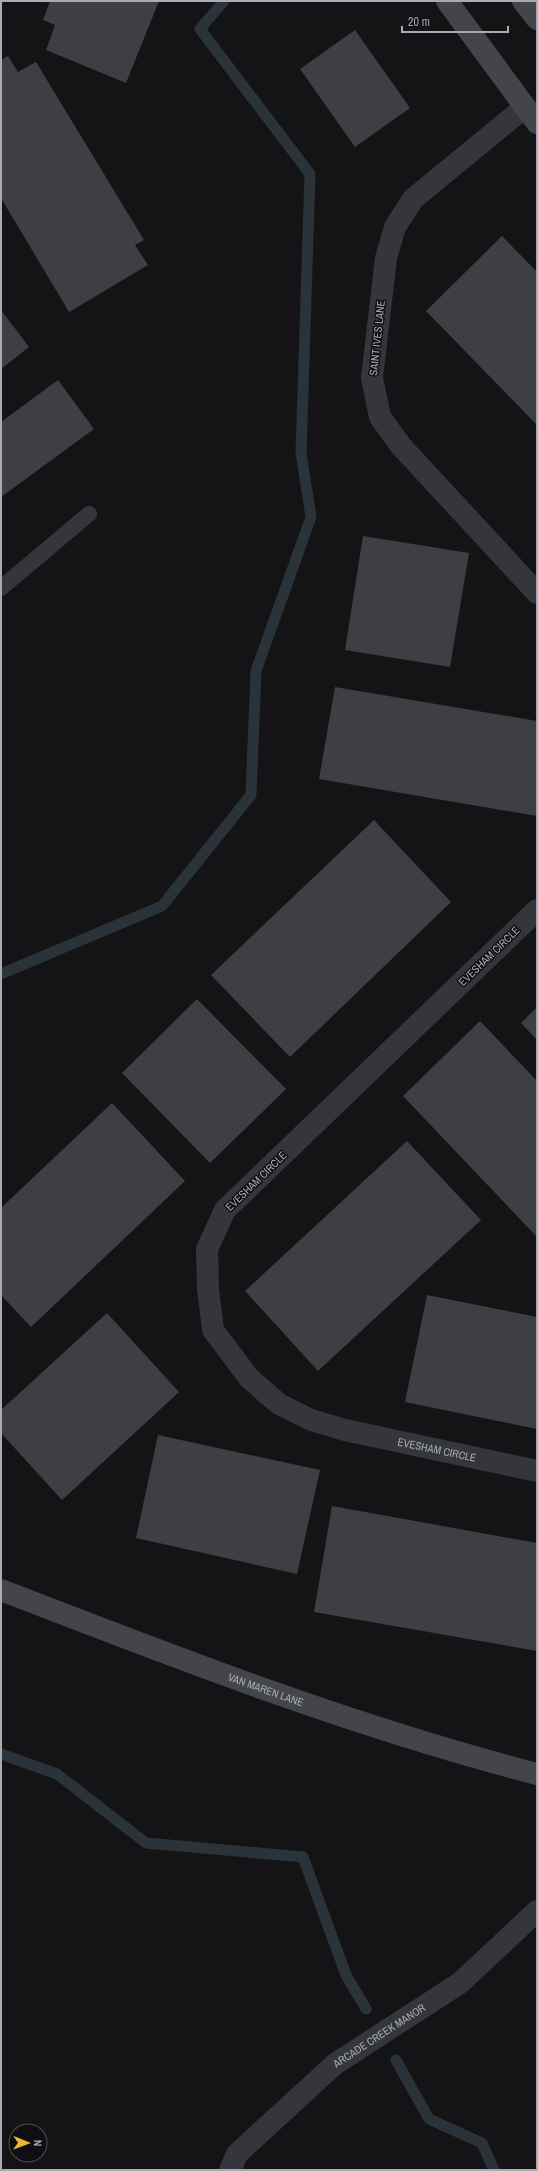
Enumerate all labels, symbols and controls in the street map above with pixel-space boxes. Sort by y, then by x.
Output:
scale bar [402,8,508,34]
text: 20 m [408,14,430,30]
street label: SAINT IVES LANE [366,300,388,376]
street label: EVESHAM CIRCLE [455,923,523,989]
street label: EVESHAM CIRCLE [222,1148,290,1214]
street label: EVESHAM CIRCLE [396,1434,477,1465]
street label: VAN MAREN LANE [226,1670,305,1709]
street label: ARCADE CREEK MANOR [329,2000,428,2071]
north arrow [8,2123,48,2163]
text: N [31,2140,45,2147]

